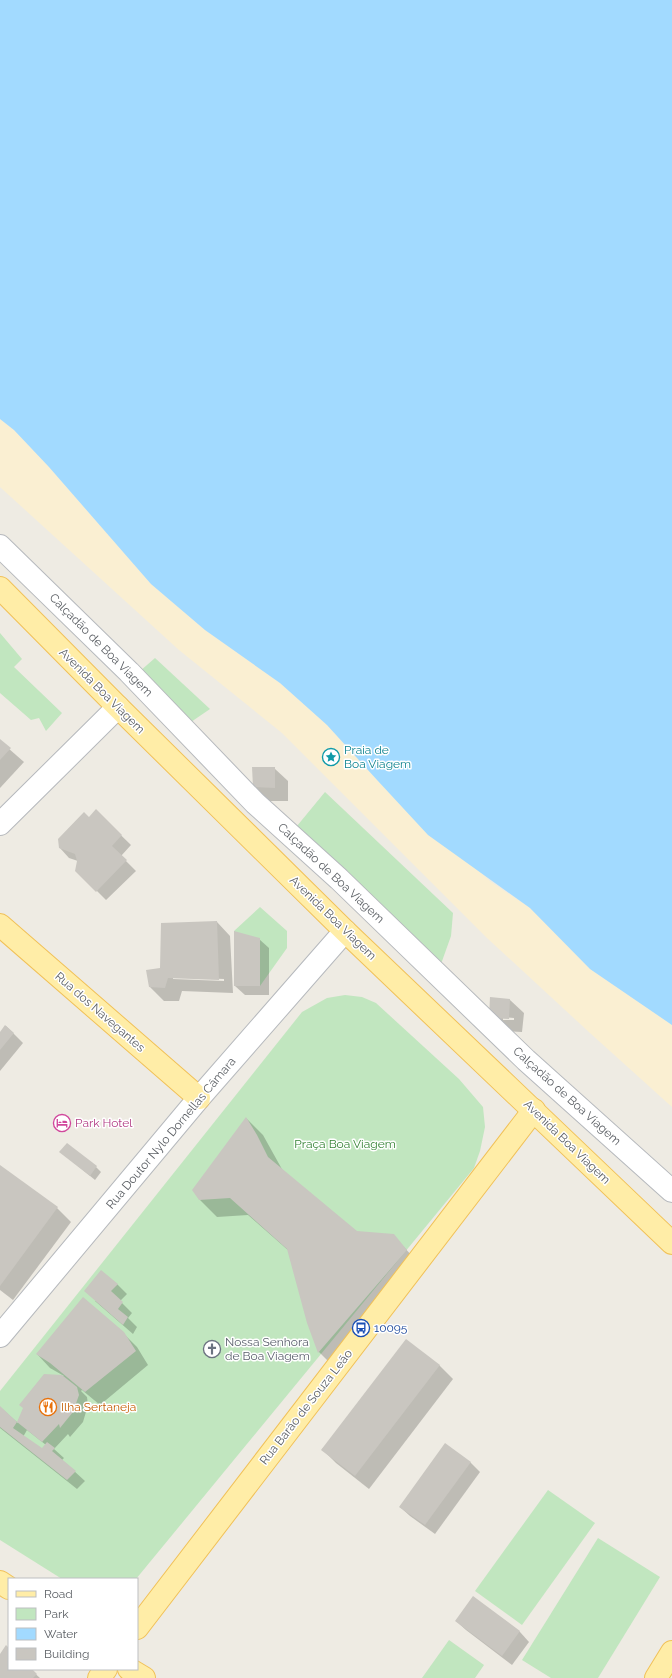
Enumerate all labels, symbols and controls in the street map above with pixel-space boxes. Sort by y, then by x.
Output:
street label: Calçadão de Boa Viagem [47,591,155,699]
street label: Avenida Boa Viagem [56,645,148,737]
place label: Praia de Boa Viagem [344,743,411,771]
place icon: Praia de Boa Viagem [321,747,341,767]
street label: Calçadão de Boa Viagem [275,820,387,926]
street label: Avenida Boa Viagem [287,873,379,963]
street label: Rua dos Navegantes [52,969,148,1055]
street label: Calçadão de Boa Viagem [510,1044,624,1148]
street label: Rua Doutor Nylo Dornellas Câmara [103,1054,239,1212]
street label: Avenida Boa Viagem [521,1097,613,1187]
hotel icon: Park Hotel [52,1113,72,1133]
place label: Park Hotel [75,1116,133,1130]
park label: Praça Boa Viagem [294,1137,396,1151]
bus stop icon: 10095 [351,1318,371,1338]
place label: 10095 [374,1321,408,1335]
place label: Nossa Senhora de Boa Viagem [225,1335,310,1363]
church icon: Nossa Senhora de Boa Viagem [202,1339,222,1359]
street label: Rua Barão de Souza Leão [257,1347,355,1467]
restaurant icon: Ilha Sertaneja [38,1397,58,1417]
place label: Ilha Sertaneja [61,1400,136,1414]
legend [8,1578,138,1670]
text: Road [44,1587,73,1601]
text: Park [44,1607,69,1621]
text: Water [44,1627,78,1641]
text: Building [44,1647,90,1661]

